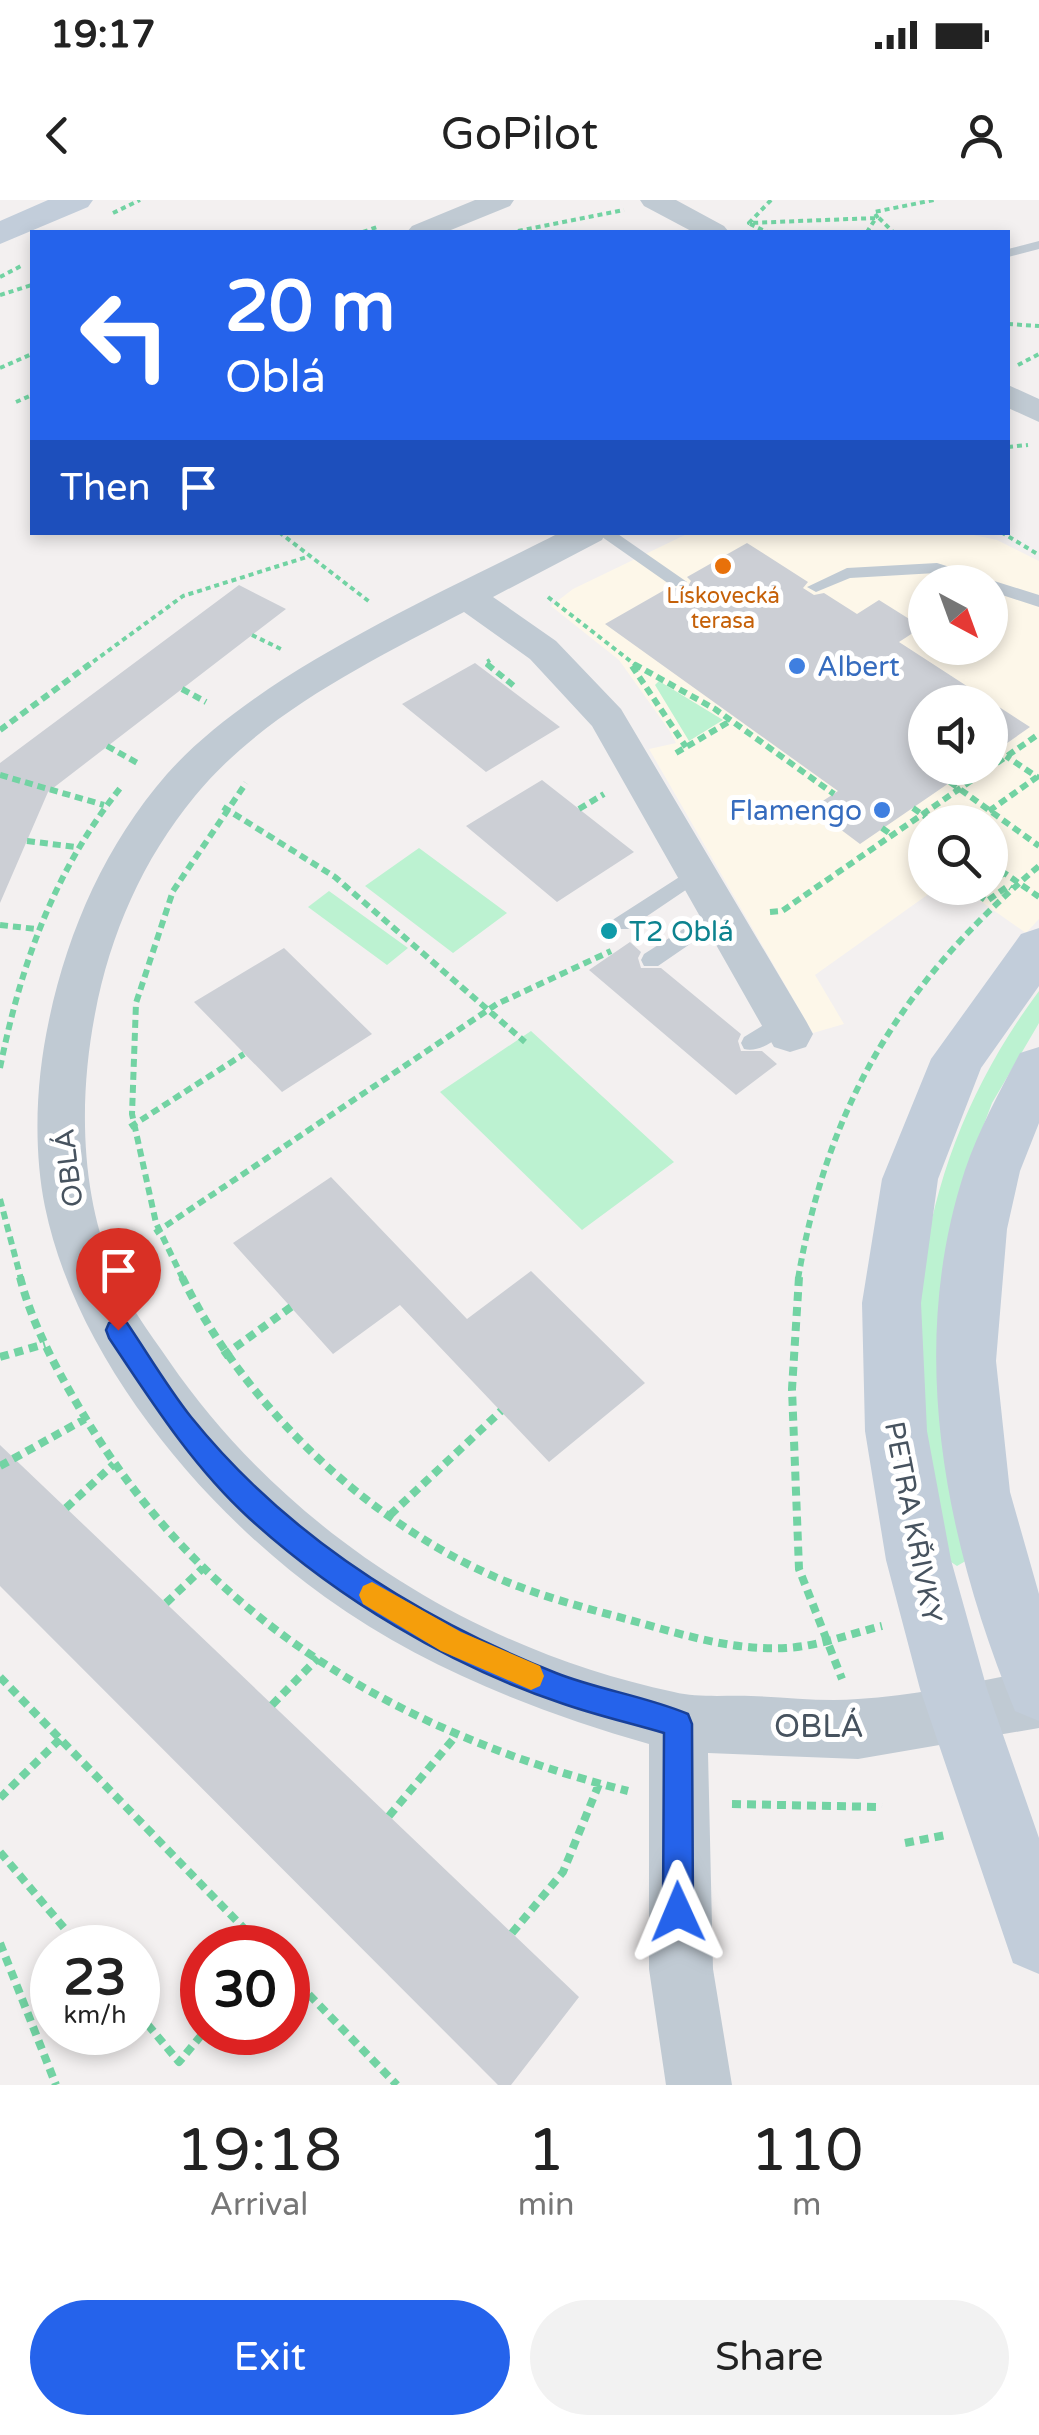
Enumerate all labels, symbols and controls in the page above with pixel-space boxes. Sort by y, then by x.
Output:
text: 19:17 [50,12,155,58]
icon: back [30,108,85,163]
text: GoPilot [441,108,598,162]
icon: person [954,108,1009,163]
text: 20 m [225,266,395,350]
icon: left [60,270,190,400]
text: Oblá [225,351,326,405]
icon: arrive [171,460,226,515]
text: Then [60,465,151,511]
marker: Lískovecká terasa [712,555,734,577]
north arrow [908,565,1008,665]
map controls [908,565,1008,905]
place label: Lískovecká terasa [666,583,780,634]
place label: Albert [817,650,900,684]
marker: Albert [786,655,808,677]
button: sound [908,685,1008,785]
place label: Flamengo [729,794,862,828]
marker: Flamengo [871,799,893,821]
button: search [908,805,1008,905]
place label: T2 Oblá [629,915,734,949]
marker: T2 Oblá [598,920,620,942]
street label: OBLÁ [47,1127,91,1209]
pin [76,1228,161,1331]
icon: arrive [91,1243,146,1298]
street label: PETRA KŘIVKY [877,1419,949,1626]
street label: OBLÁ [774,1707,864,1746]
position arrow [626,1860,730,1964]
speed limit sign: 30 [180,1925,310,2055]
text: 23 [64,1948,126,2008]
text: km/h [64,2000,126,2030]
text: 19:18 [176,2115,342,2187]
text: 1 [527,2115,565,2187]
text: 110 [750,2115,863,2187]
text: Arrival [209,2186,308,2224]
text: min [518,2186,575,2224]
text: m [792,2186,821,2224]
button: Exit [30,2300,510,2415]
button: Share [530,2300,1009,2415]

